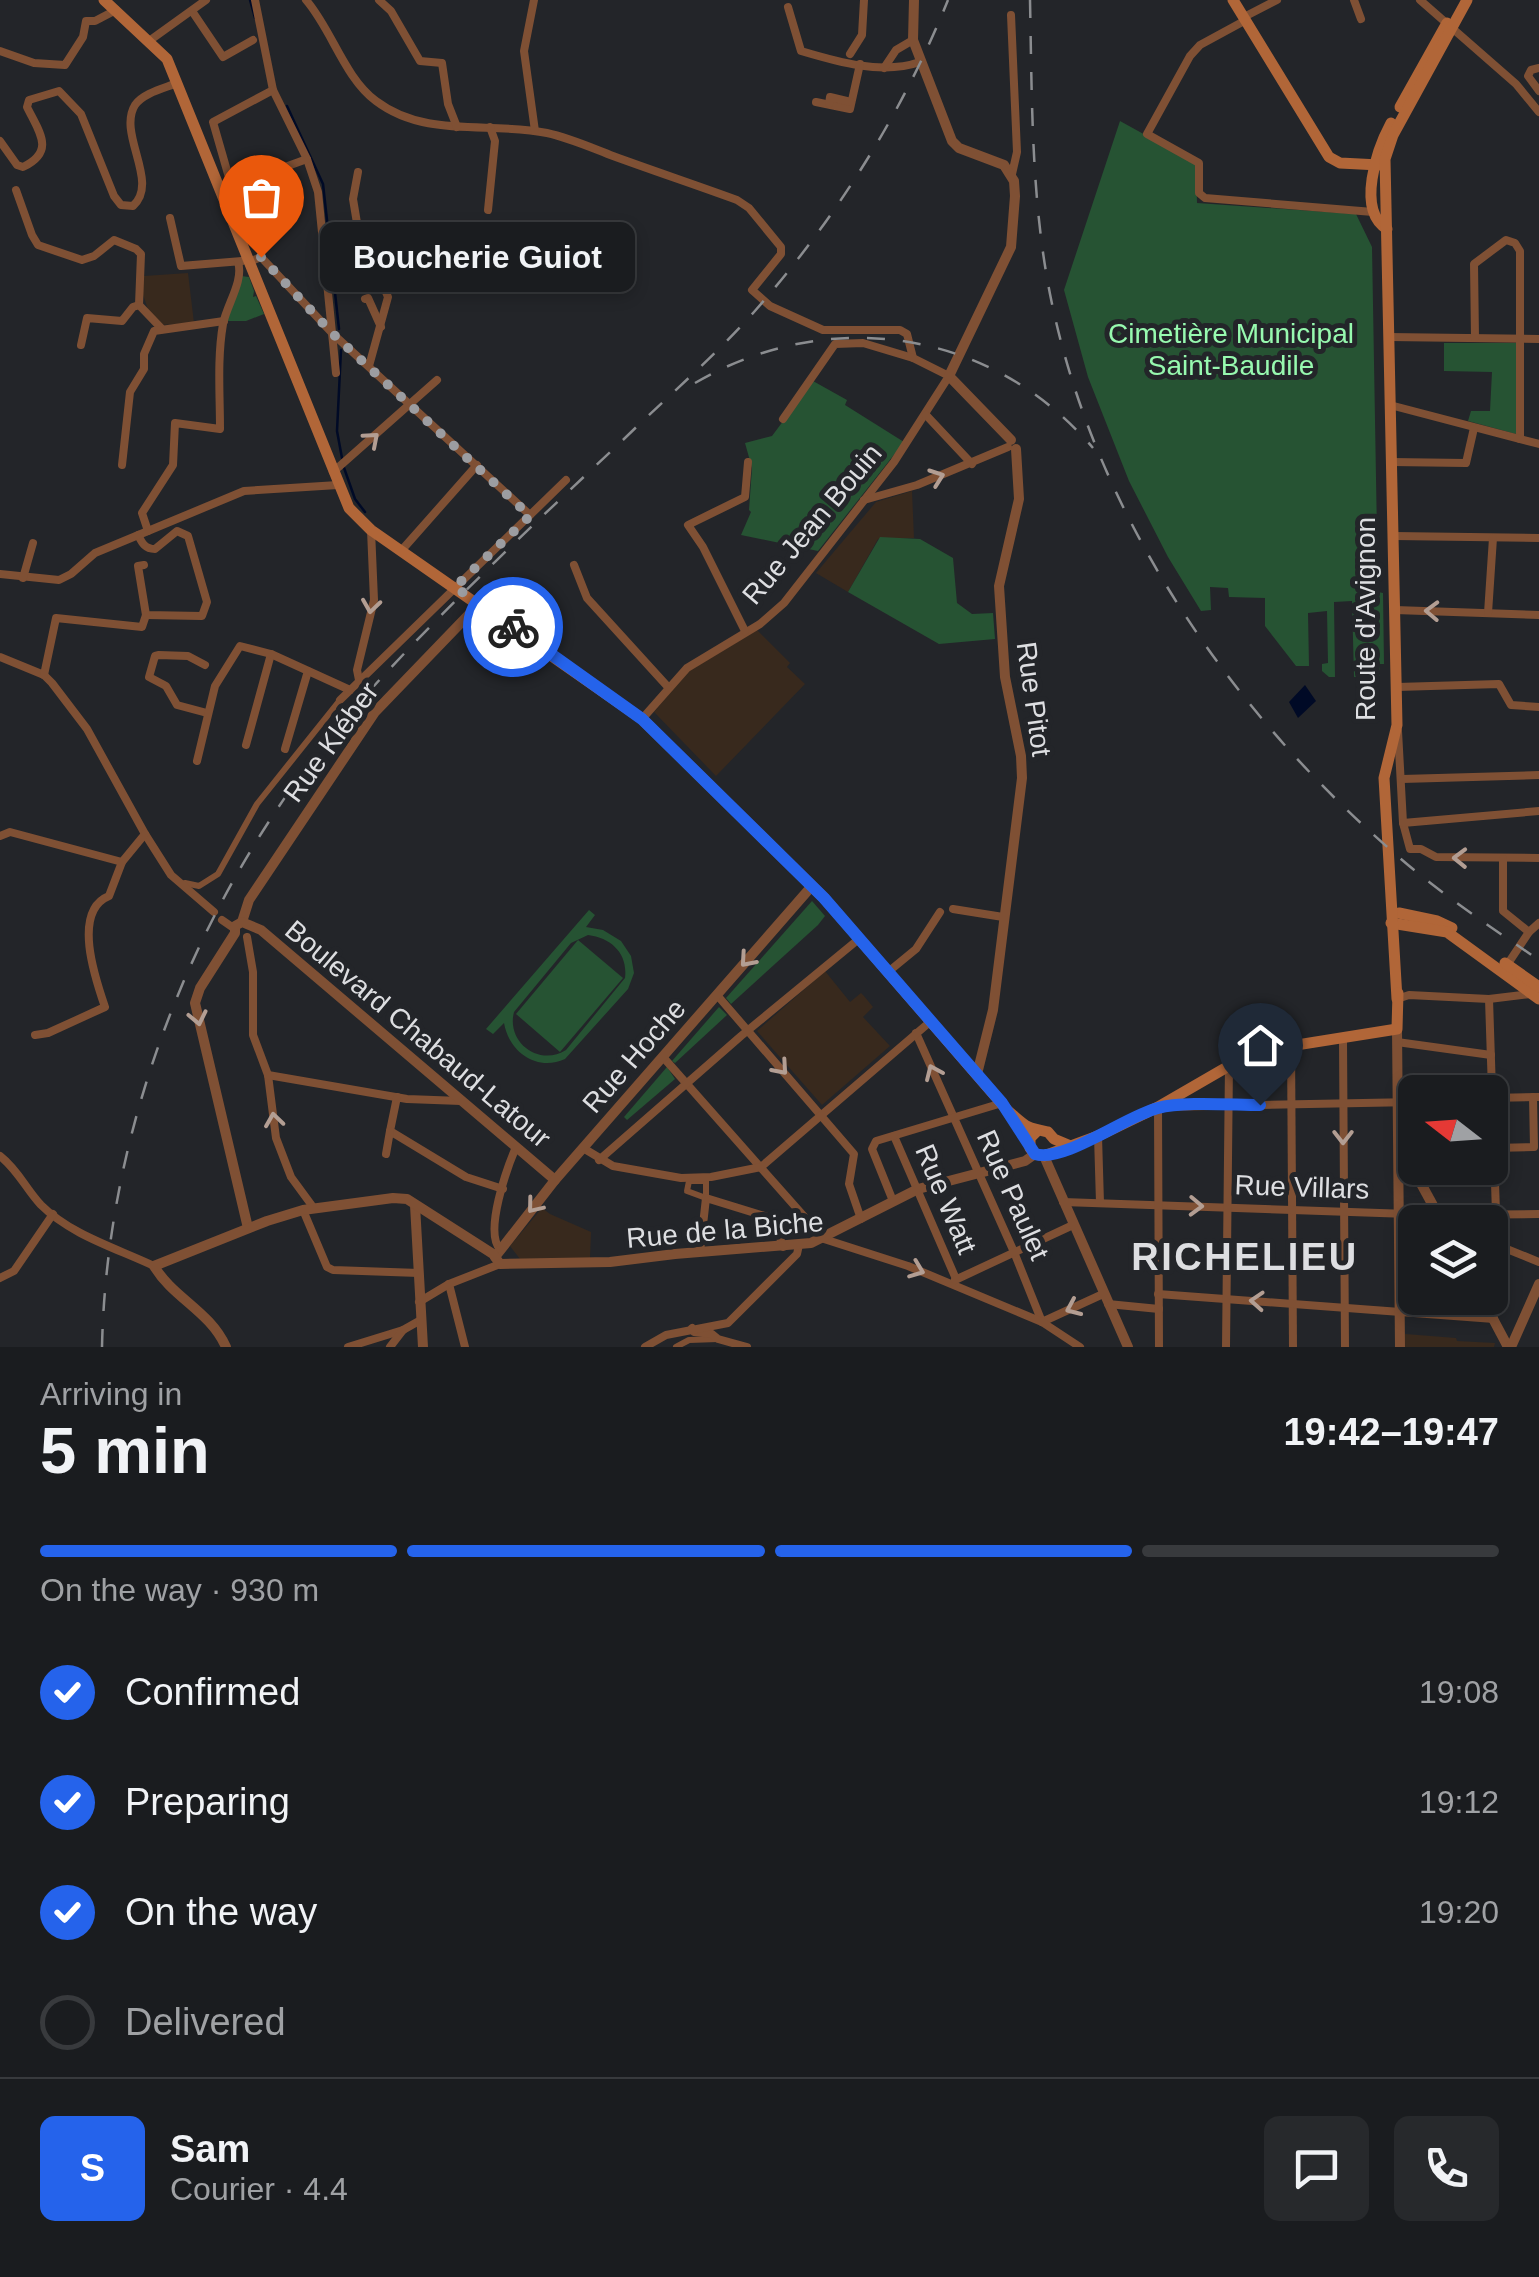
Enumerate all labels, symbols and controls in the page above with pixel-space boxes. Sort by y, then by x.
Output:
pin [219,155,304,258]
icon: bag [234,170,289,225]
callout: Boucherie Guiot [321,222,636,292]
text: Boucherie Guiot [353,239,602,275]
park label: Cimetière Municipal Saint-Baudile [1108,318,1354,381]
one-way arrow [360,432,379,450]
street label: Rue Jean Bouin [736,438,888,610]
one-way arrow [928,468,945,489]
street label: Route d'Avignon [1350,517,1381,721]
courier [463,577,563,677]
one-way arrow [362,597,383,614]
icon: bike [486,600,541,655]
one-way arrow [1424,601,1439,622]
street label: Rue Pitot [1011,640,1057,758]
street label: Rue Kléber [277,676,385,808]
one-way arrow [1452,847,1468,868]
street label: Boulevard Chabaud-Latour [279,914,557,1154]
one-way arrow [741,949,759,967]
street label: Rue Hoche [576,993,692,1119]
pin [1218,1003,1303,1106]
one-way arrow [187,1010,208,1027]
icon: home [1233,1018,1288,1073]
one-way arrow [770,1057,788,1075]
one-way arrow [925,1064,945,1082]
north arrow [1398,1075,1508,1185]
map controls [1398,1075,1508,1315]
one-way arrow [264,1112,285,1128]
street label: Rue Paulet [971,1125,1055,1265]
one-way arrow [1333,1130,1354,1146]
street label: Rue Watt [909,1140,983,1258]
street label: Rue Villars [1234,1169,1370,1205]
one-way arrow [528,1194,546,1212]
one-way arrow [1188,1196,1204,1217]
button: layers [1398,1205,1508,1315]
street label: Rue de la Biche [625,1206,825,1254]
district label: RICHELIEU [1131,1236,1359,1278]
one-way arrow [907,1258,924,1278]
one-way arrow [1249,1291,1265,1312]
one-way arrow [1065,1296,1083,1316]
text: Arriving in [40,1376,182,1412]
text: 19:42–19:47 [1283,1411,1499,1453]
text: 5 min [40,1414,210,1487]
text: On the way · 930 m [40,1572,319,1608]
icon: check [40,1665,95,1720]
text: Confirmed [125,1671,300,1713]
text: 19:08 [1419,1674,1499,1710]
icon: check [40,1775,95,1830]
text: Preparing [125,1781,290,1823]
text: 19:12 [1419,1784,1499,1820]
icon: check [40,1885,95,1940]
text: On the way [125,1891,317,1933]
text: 19:20 [1419,1894,1499,1930]
text: Delivered [125,2001,286,2043]
button: chat [1264,2116,1369,2221]
button: phone [1394,2116,1499,2221]
text: Sam [170,2128,250,2170]
text: S [80,2147,105,2189]
text: Courier · 4.4 [170,2171,348,2207]

